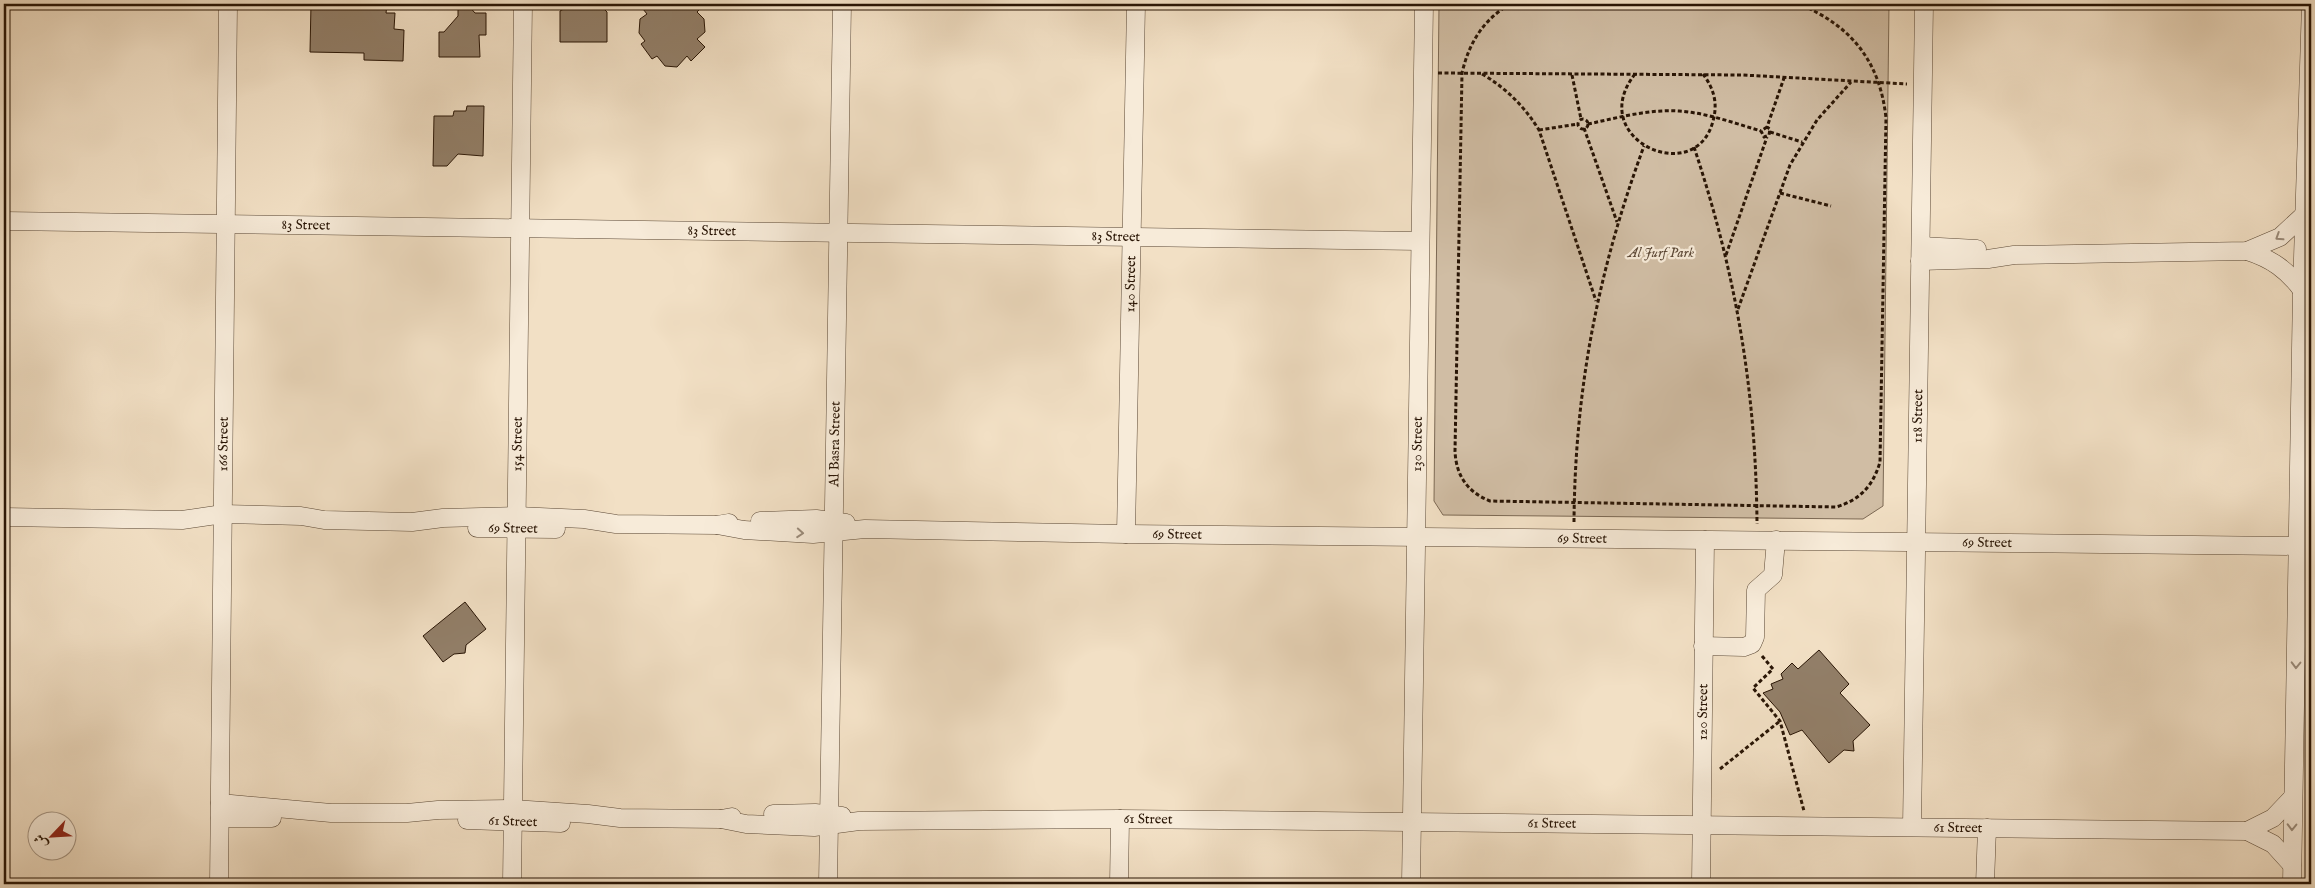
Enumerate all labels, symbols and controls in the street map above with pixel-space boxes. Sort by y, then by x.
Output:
street label: 83 Street [282,216,331,235]
street label: 83 Street [687,222,737,240]
street label: 83 Street [1091,227,1141,246]
one-way arrow [2276,230,2285,240]
park label: Al Jurf Park [1626,244,1694,262]
street label: 140 Street [1121,255,1140,313]
street label: 118 Street [1909,389,1927,443]
street label: Al Basra Street [825,401,845,488]
street label: 166 Street [214,416,233,472]
street label: 154 Street [508,416,527,472]
street label: 130 Street [1408,416,1427,472]
street label: 69 Street [488,519,538,538]
street label: 69 Street [1152,525,1202,544]
one-way arrow [796,528,804,539]
street label: 69 Street [1557,529,1607,548]
street label: 69 Street [1962,534,2012,552]
one-way arrow [2291,662,2301,669]
street label: 120 Street [1694,683,1712,740]
north arrow [28,810,78,860]
street label: 61 Street [1123,810,1173,829]
street label: 61 Street [488,812,538,831]
street label: 61 Street [1527,814,1577,833]
street label: 61 Street [1933,819,1983,837]
one-way arrow [2287,824,2298,832]
text: ش [30,831,52,851]

